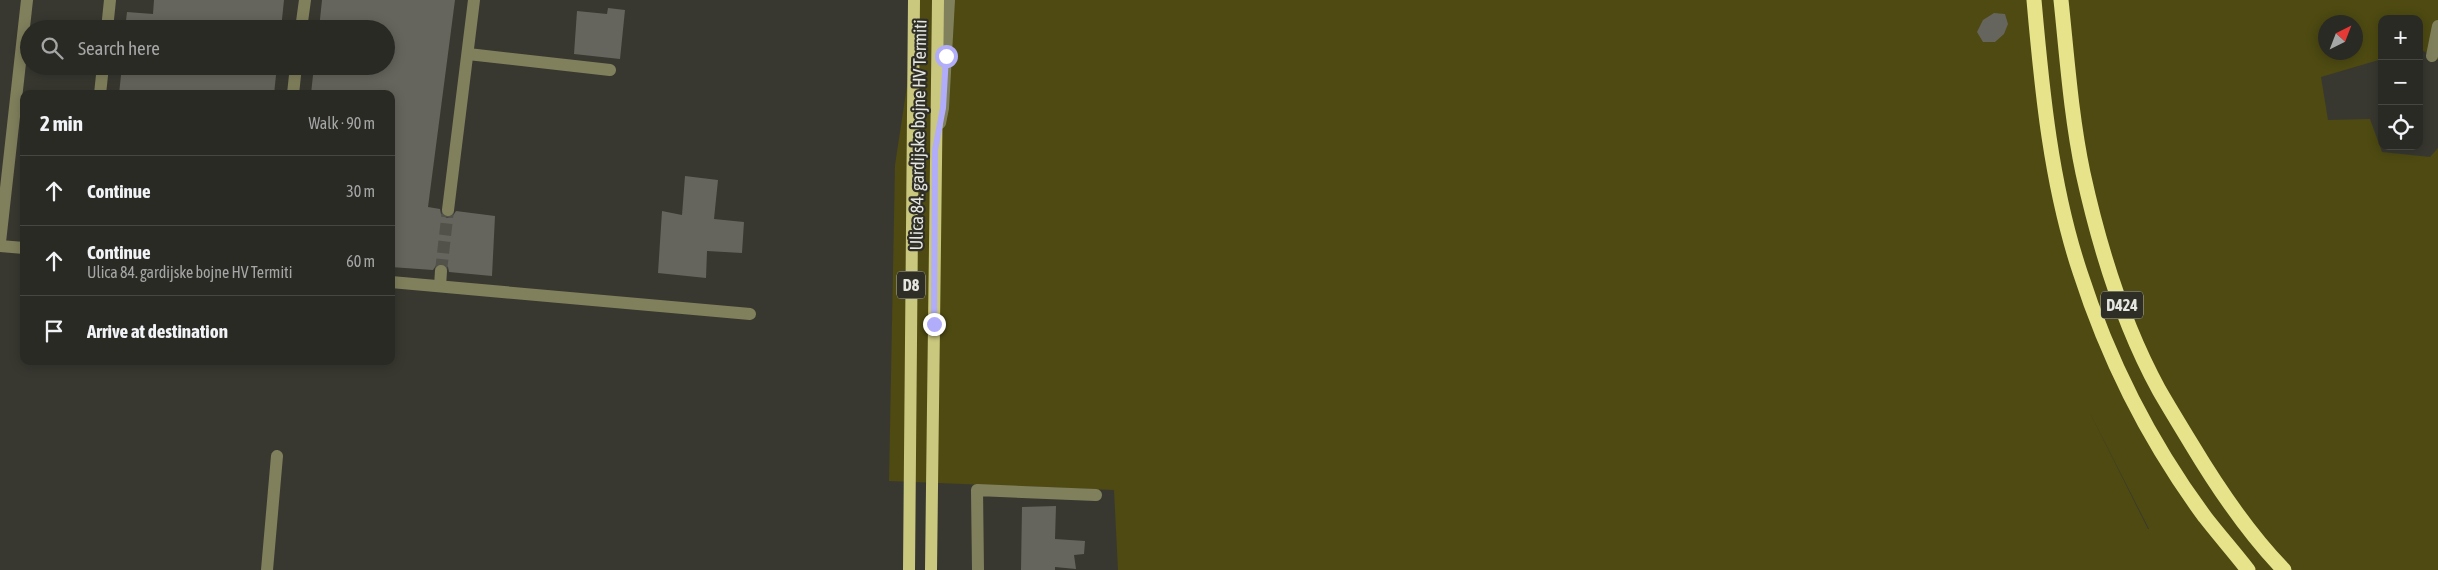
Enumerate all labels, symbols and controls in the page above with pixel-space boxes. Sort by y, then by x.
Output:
north arrow [2318,15,2363,60]
map controls [2378,15,2423,150]
button: + [2378,15,2423,60]
street label: Ulica 84. gardijske bojne HV Termiti [905,19,931,251]
search box [20,20,395,75]
icon: search [38,34,66,62]
text: Search here [78,37,160,59]
route start [935,45,958,68]
button: − [2378,60,2423,105]
button: locate [2378,105,2423,150]
text: 2 min [40,111,83,135]
text: Walk · 90 m [309,114,375,132]
icon: ahead [40,177,68,205]
text: Continue [87,180,151,202]
text: 30 m [346,182,375,200]
text: Continue [87,241,151,263]
icon: ahead [40,247,68,275]
text: 60 m [346,252,375,270]
text: Ulica 84. gardijske bojne HV Termiti [87,263,292,281]
road number: D8 [897,272,925,298]
road number: D424 [2101,292,2143,318]
route end [923,313,946,336]
icon: arrive [40,317,68,345]
text: Arrive at destination [87,320,228,342]

